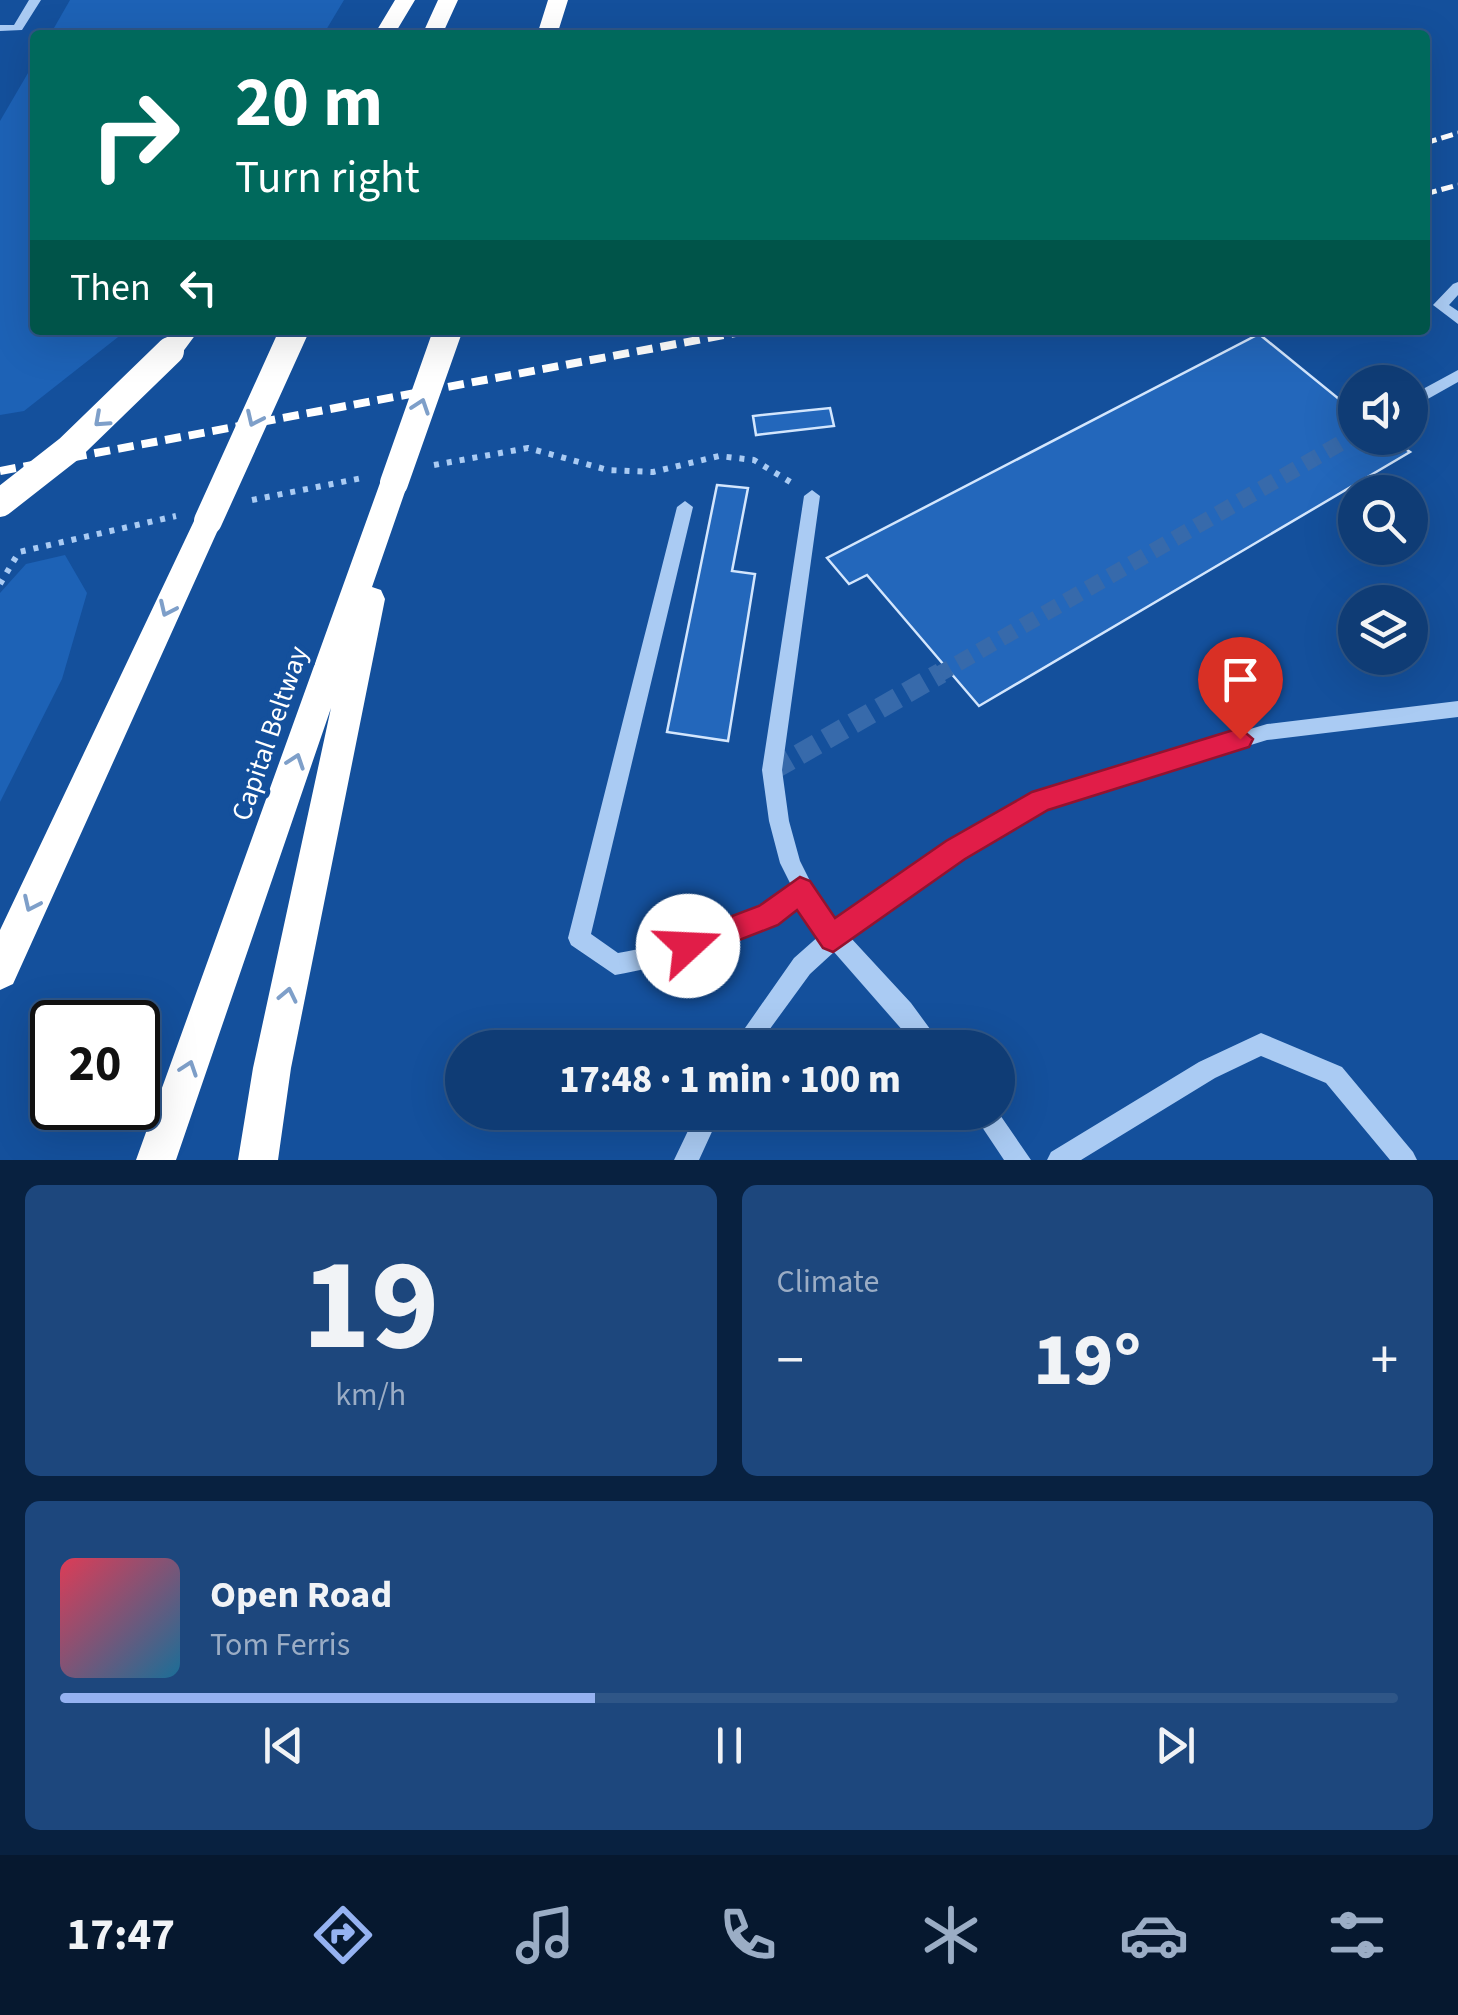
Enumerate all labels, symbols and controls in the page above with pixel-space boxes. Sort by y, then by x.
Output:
text: 20 m [235,53,383,153]
icon: right [70,70,200,200]
text: Turn right [235,146,420,210]
icon: left [171,260,226,315]
text: Then [70,261,151,315]
map controls [1338,365,1428,675]
button: sound [1338,365,1428,455]
one-way arrow [409,399,430,416]
one-way arrow [94,409,113,427]
one-way arrow [246,409,266,427]
button: search [1338,475,1428,565]
button: layers [1338,585,1428,675]
one-way arrow [159,599,179,617]
pin [1198,637,1283,740]
street label: Capital Beltway [221,641,319,826]
icon: arrive [1213,652,1268,707]
one-way arrow [284,754,305,771]
one-way arrow [23,894,43,912]
position arrow [636,894,740,998]
one-way arrow [276,987,297,1004]
speed limit sign: 20 [30,1000,160,1130]
text: 17:48 · 1 min · 100 m [559,1053,901,1107]
one-way arrow [177,1060,197,1077]
text: 19 [302,1214,439,1399]
text: Climate [777,1259,879,1305]
text: 19° [1033,1307,1141,1414]
text: − [777,1322,804,1400]
text: + [1371,1322,1398,1400]
text: km/h [335,1372,406,1418]
text: Open Road [210,1568,392,1622]
text: Tom Ferris [210,1622,350,1668]
icon: previous [256,1718,311,1773]
icon: pause [702,1718,757,1773]
icon: next [1148,1718,1203,1773]
icon: directions [308,1900,378,1970]
icon: music [510,1900,580,1970]
icon: phone [713,1900,783,1970]
icon: climate [916,1900,986,1970]
icon: car [1119,1900,1189,1970]
icon: filters [1322,1900,1392,1970]
text: 17:47 [66,1903,175,1967]

